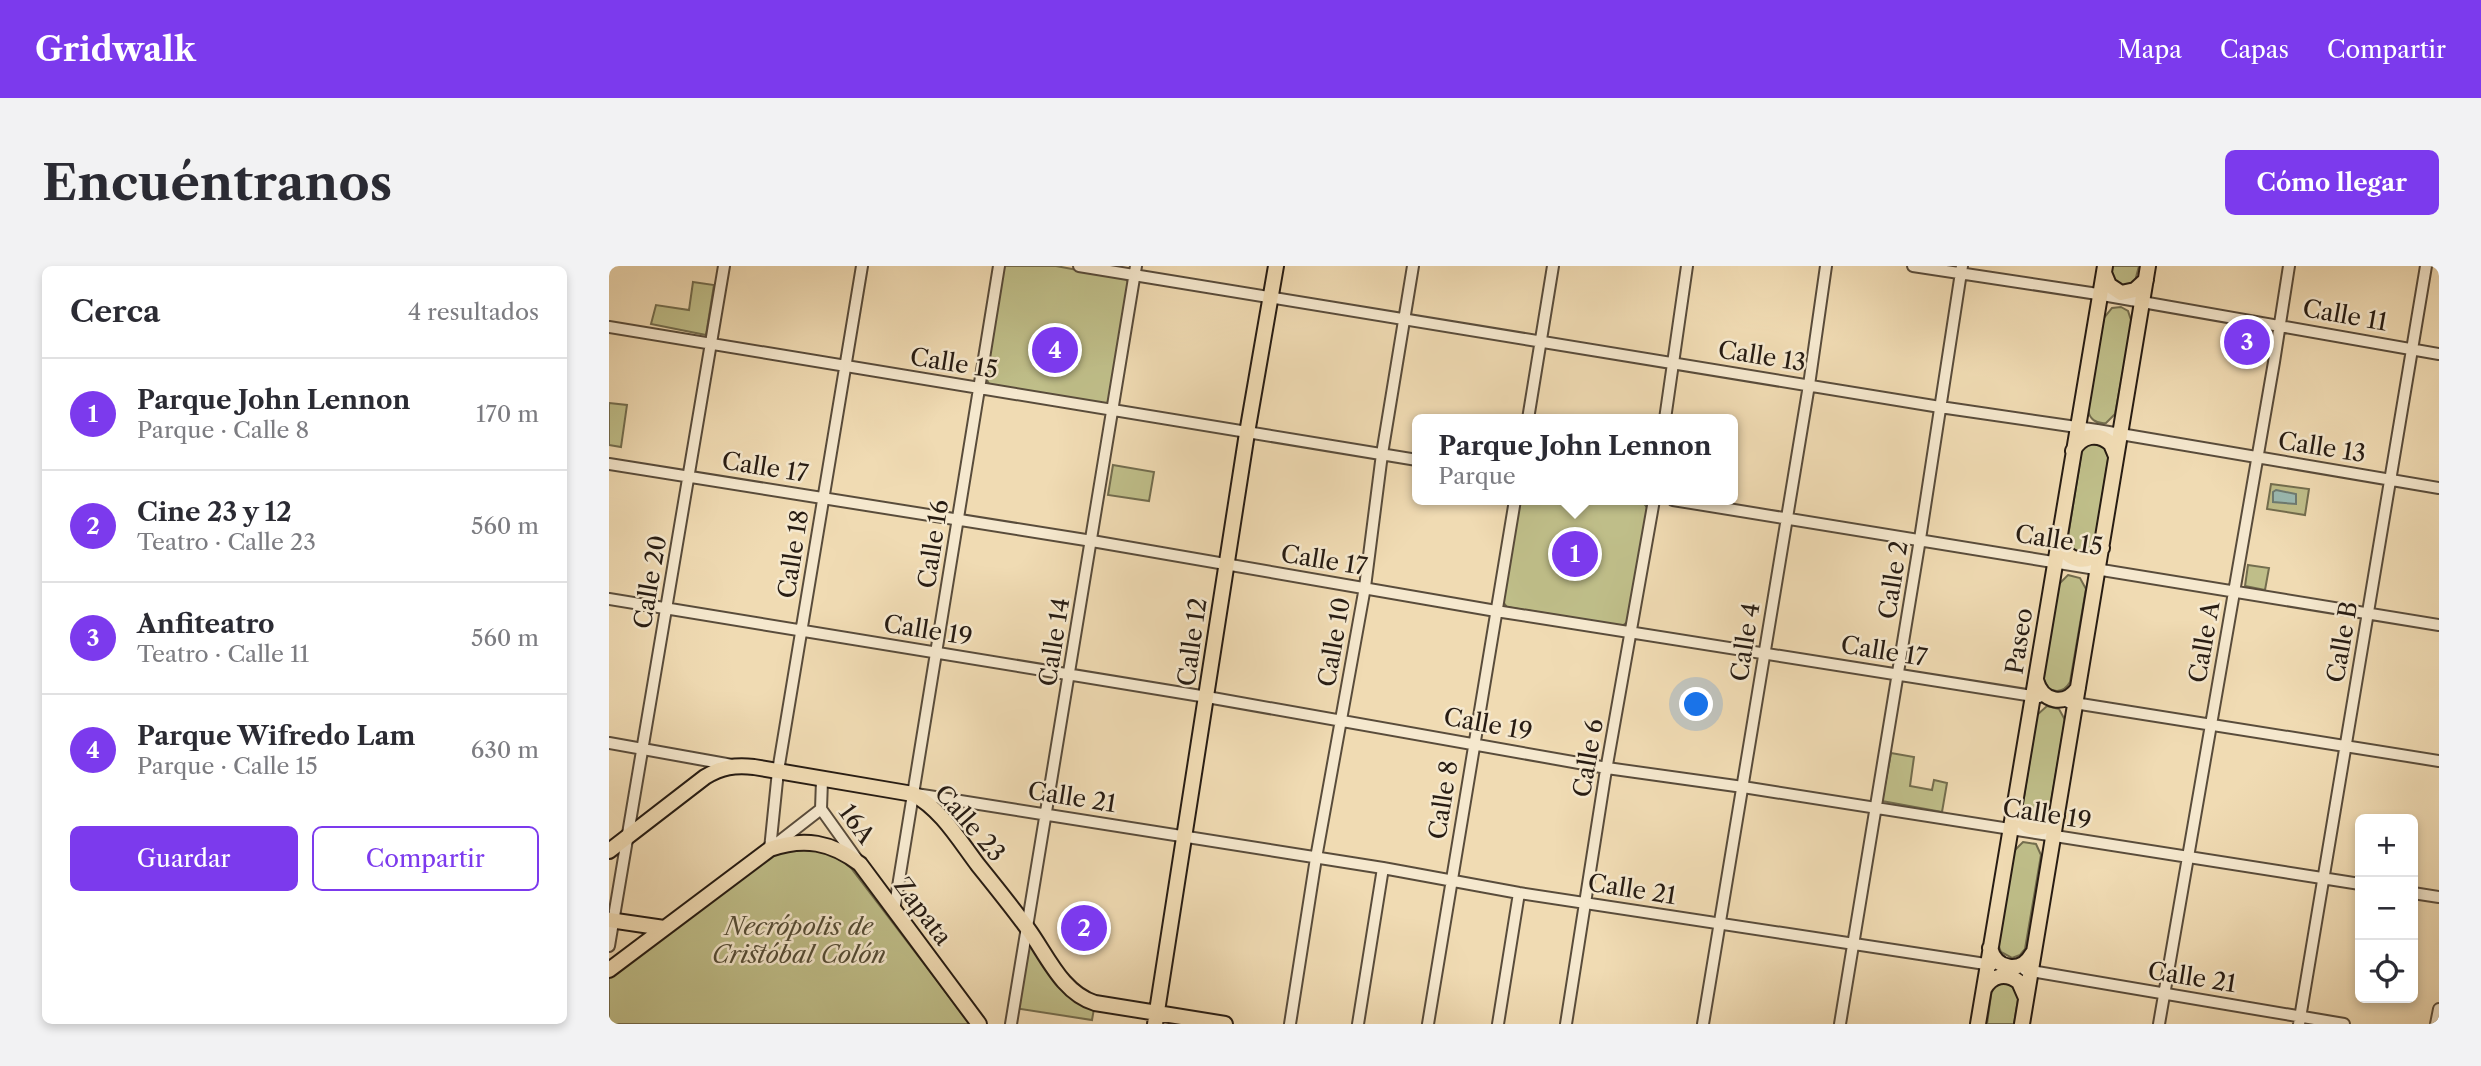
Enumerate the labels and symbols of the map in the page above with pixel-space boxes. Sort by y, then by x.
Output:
street label: Calle 11 [2300,293,2390,337]
pin: 3 [2224,316,2270,368]
pin: 4 [1032,324,1078,376]
street label: Calle 13 [1716,335,1808,377]
street label: Calle 15 [908,342,1000,384]
street label: Calle 13 [2276,426,2368,468]
street label: Calle 17 [720,446,810,488]
street label: Calle 16 [912,498,954,590]
street label: Calle 18 [772,507,814,601]
street label: Calle 15 [2013,519,2105,561]
pin: 1 [1552,528,1598,580]
street label: Calle 20 [628,533,672,631]
street label: Calle 17 [1279,539,1369,581]
street label: Calle 2 [1872,539,1914,621]
street label: Calle 10 [1312,595,1356,689]
street label: Calle 14 [1033,596,1075,688]
street label: Calle 12 [1171,596,1213,688]
street label: Calle A [2183,598,2226,685]
street label: Calle B [2321,599,2363,685]
street label: Calle 4 [1724,601,1766,683]
street label: Paseo [1999,606,2039,676]
street label: Calle 19 [882,609,974,651]
street label: Calle 17 [1839,630,1929,672]
your location [1679,687,1713,721]
street label: Calle 19 [1441,702,1535,746]
street label: Calle 6 [1567,716,1609,800]
street label: Calle 8 [1422,758,1464,842]
street label: Calle 21 [1026,776,1118,818]
street label: Calle 23 [929,779,1011,867]
street label: Calle 19 [2001,793,2093,835]
street label: 16A [833,799,882,850]
street label: Calle 21 [1586,868,1678,910]
street label: Zapata [888,871,958,951]
pin: 2 [1061,902,1107,954]
park label: Necrópolis de Cristóbal Colón [712,912,886,969]
street label: Calle 21 [2146,956,2238,998]

